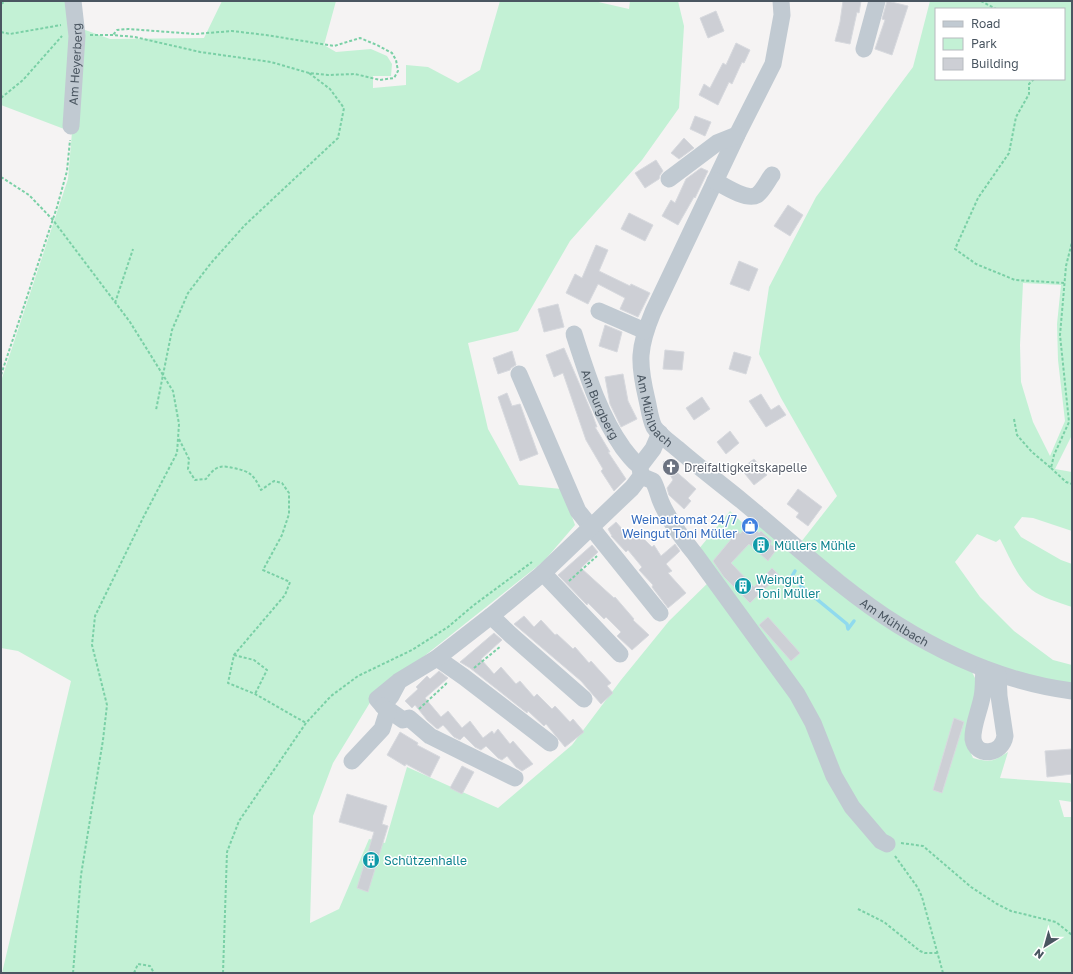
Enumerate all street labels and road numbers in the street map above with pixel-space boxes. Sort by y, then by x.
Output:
street label: Am Heyerberg [65,22,85,106]
street label: Am Burgberg [579,367,623,442]
street label: Am Mühlbach [634,373,676,450]
street label: Am Mühlbach [858,594,932,649]

